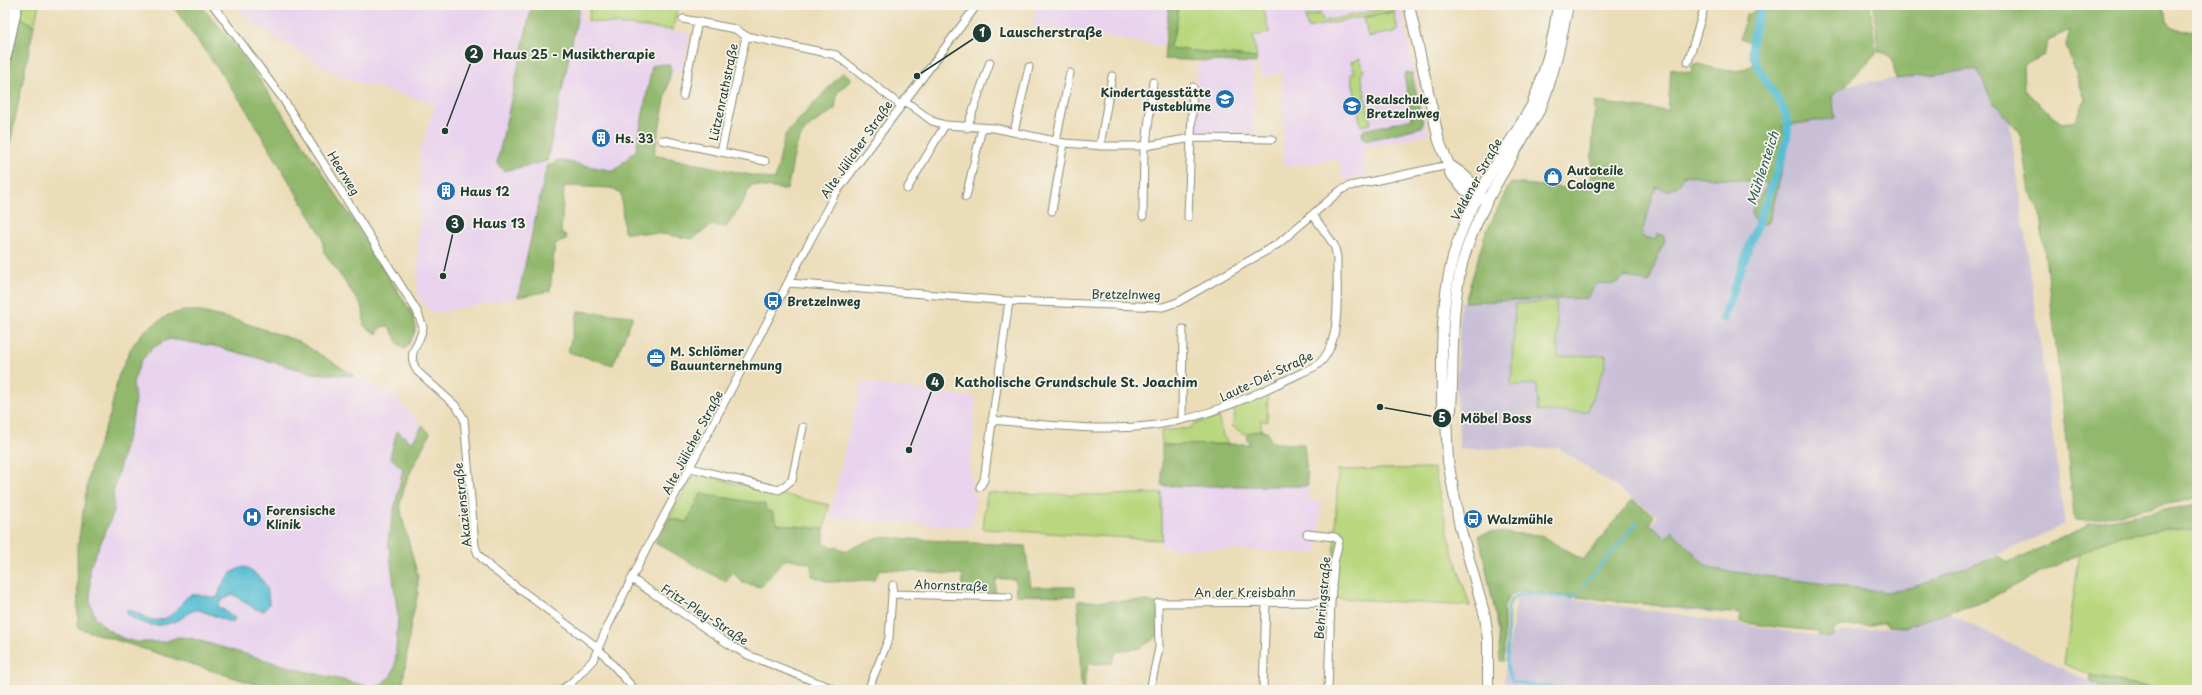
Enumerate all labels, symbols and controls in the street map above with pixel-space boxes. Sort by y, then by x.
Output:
callout: Lauscherstraße [972,20,1111,45]
text: Lauscherstraße [1000,22,1102,41]
text: 1 [979,23,985,41]
callout: Haus 25 - Musiktherapie [464,42,663,67]
street label: Lützenrathstraße [704,42,742,142]
text: 2 [470,44,479,62]
text: Haus 25 - Musiktherapie [493,44,655,63]
place label: Kindertagesstätte Pusteblume [1100,83,1211,115]
school or university icon: Kindertagesstätte Pusteblume [1214,88,1236,110]
place label: Realschule Bretzelnweg [1366,90,1440,122]
school or university icon: Realschule Bretzelnweg [1341,95,1363,117]
street label: Alte Jülicher Straße [815,96,897,202]
building icon: Hs. 33 [590,127,612,149]
water label: Mühlenteich [1741,128,1783,207]
place label: Hs. 33 [615,129,654,147]
street label: Veldener Straße [1446,135,1506,223]
street label: Heerweg [323,147,365,199]
place label: Autoteile Cologne [1567,161,1624,193]
shop icon: Autoteile Cologne [1542,166,1564,188]
building icon: Haus 12 [435,180,457,202]
place label: Haus 12 [460,182,510,200]
callout: Haus 13 [445,211,533,236]
text: Haus 13 [472,213,526,232]
text: 3 [451,214,459,232]
street label: Bretzelnweg [1091,284,1161,304]
bus stop icon: Bretzelnweg [762,290,784,312]
place label: Bretzelnweg [787,292,861,310]
place label: M. Schlömer Bauunternehmung [670,342,782,374]
street label: Laute-Dei-Straße [1216,346,1316,406]
office icon: M. Schlömer Bauunternehmung [645,347,667,369]
callout: Katholische Grundschule St. Joachim [925,370,1206,395]
text: Katholische Grundschule St. Joachim [954,372,1198,391]
text: 4 [931,373,939,391]
street label: Alte Jülicher Straße [657,387,727,497]
callout: Möbel Boss [1432,406,1541,431]
text: 5 [1438,408,1446,426]
text: Möbel Boss [1460,408,1532,427]
street label: Akazienstraße [449,462,475,548]
place label: Forensische Klinik [266,501,336,533]
hospital icon: Forensische Klinik [241,506,263,528]
bus stop icon: Walzmühle [1462,508,1484,530]
place label: Walzmühle [1487,510,1553,528]
street label: Behringstraße [1309,556,1335,640]
street label: Ahornstraße [914,575,988,595]
street label: Fritz-Pley-Straße [658,579,752,649]
street label: An der Kreisbahn [1194,583,1296,601]

